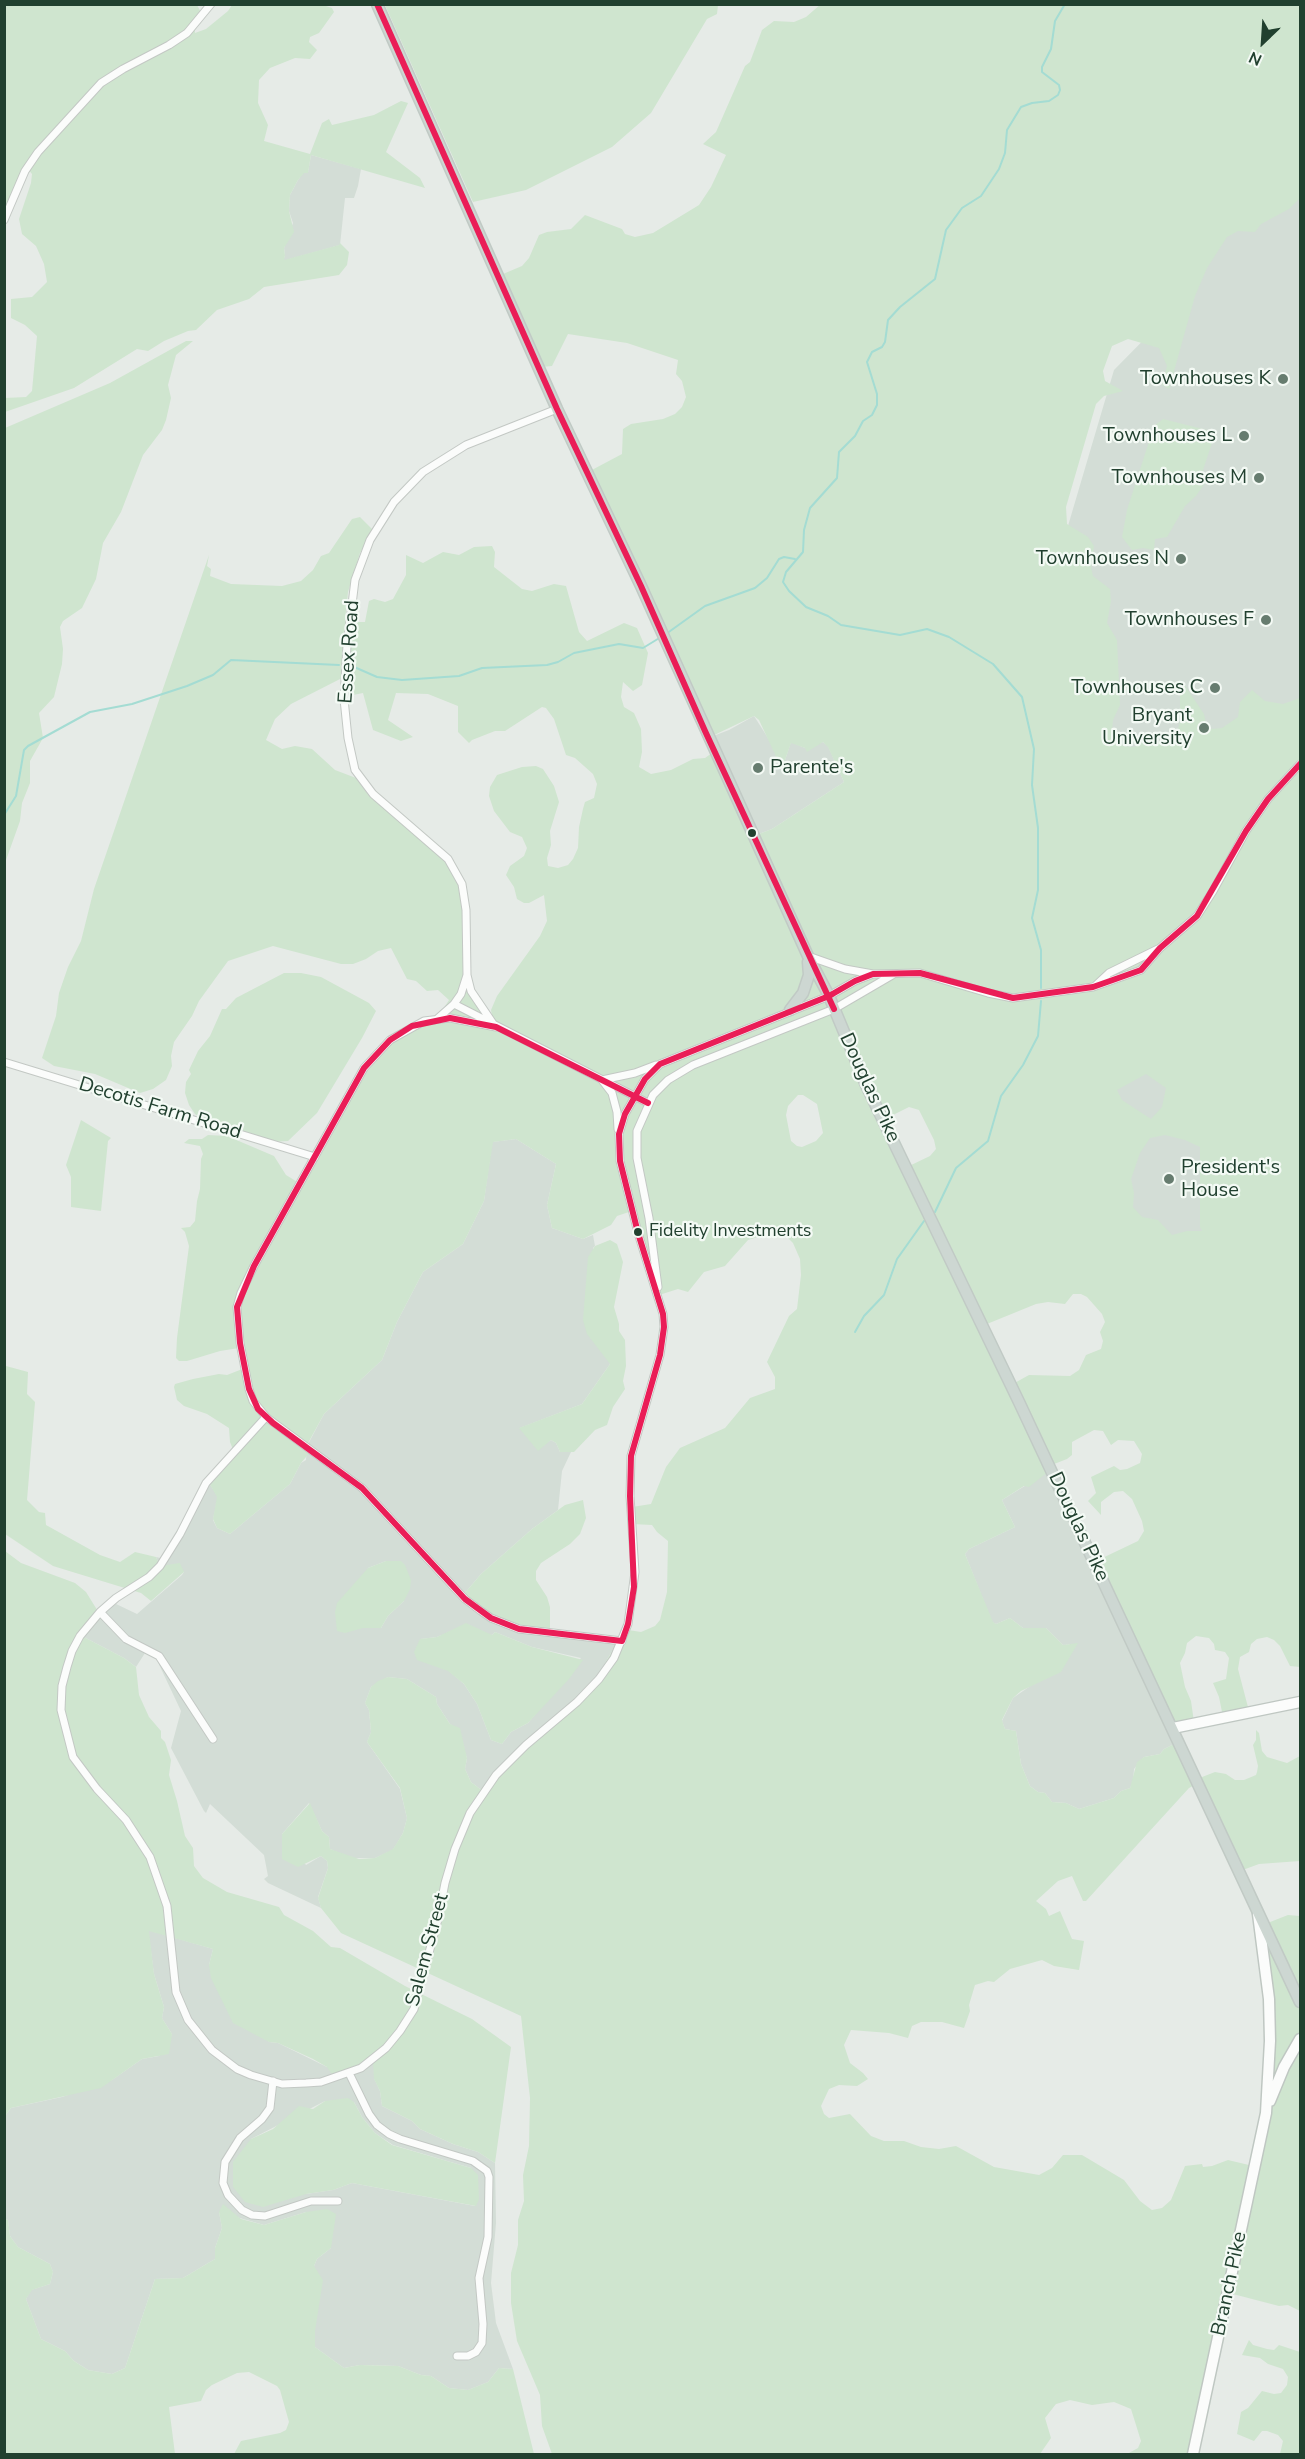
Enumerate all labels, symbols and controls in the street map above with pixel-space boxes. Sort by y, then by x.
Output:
north arrow [1233,12,1293,72]
text: N [1245,46,1265,71]
place label: Townhouses K [1140,367,1271,391]
marker: Townhouses K [1276,372,1290,386]
place label: Townhouses L [1103,424,1232,448]
marker: Townhouses L [1237,429,1251,443]
place label: Townhouses M [1112,466,1247,490]
marker: Townhouses M [1252,471,1266,485]
place label: Townhouses N [1036,547,1169,571]
marker: Townhouses N [1174,552,1188,566]
street label: Essex Road [334,600,366,704]
place label: Townhouses F [1125,608,1254,632]
marker: Townhouses F [1259,613,1273,627]
place label: Townhouses C [1071,676,1203,700]
marker: Townhouses C [1208,681,1222,695]
place label: Bryant University [1102,704,1192,751]
marker: Bryant University [1197,721,1211,735]
place label: Parente's [770,756,853,780]
marker: Parente's [751,761,765,775]
unlabelled marker [746,827,758,839]
street label: Douglas Pike [833,1030,905,1146]
street label: Decotis Farm Road [76,1073,244,1145]
place label: President's House [1181,1156,1280,1203]
marker: President's House [1162,1172,1176,1186]
place label: Fidelity Investments [649,1221,811,1243]
marker: Fidelity Investments [632,1226,644,1238]
street label: Douglas Pike [1042,1469,1114,1585]
street label: Salem Street [401,1891,455,2009]
street label: Branch Pike [1207,2230,1253,2338]

